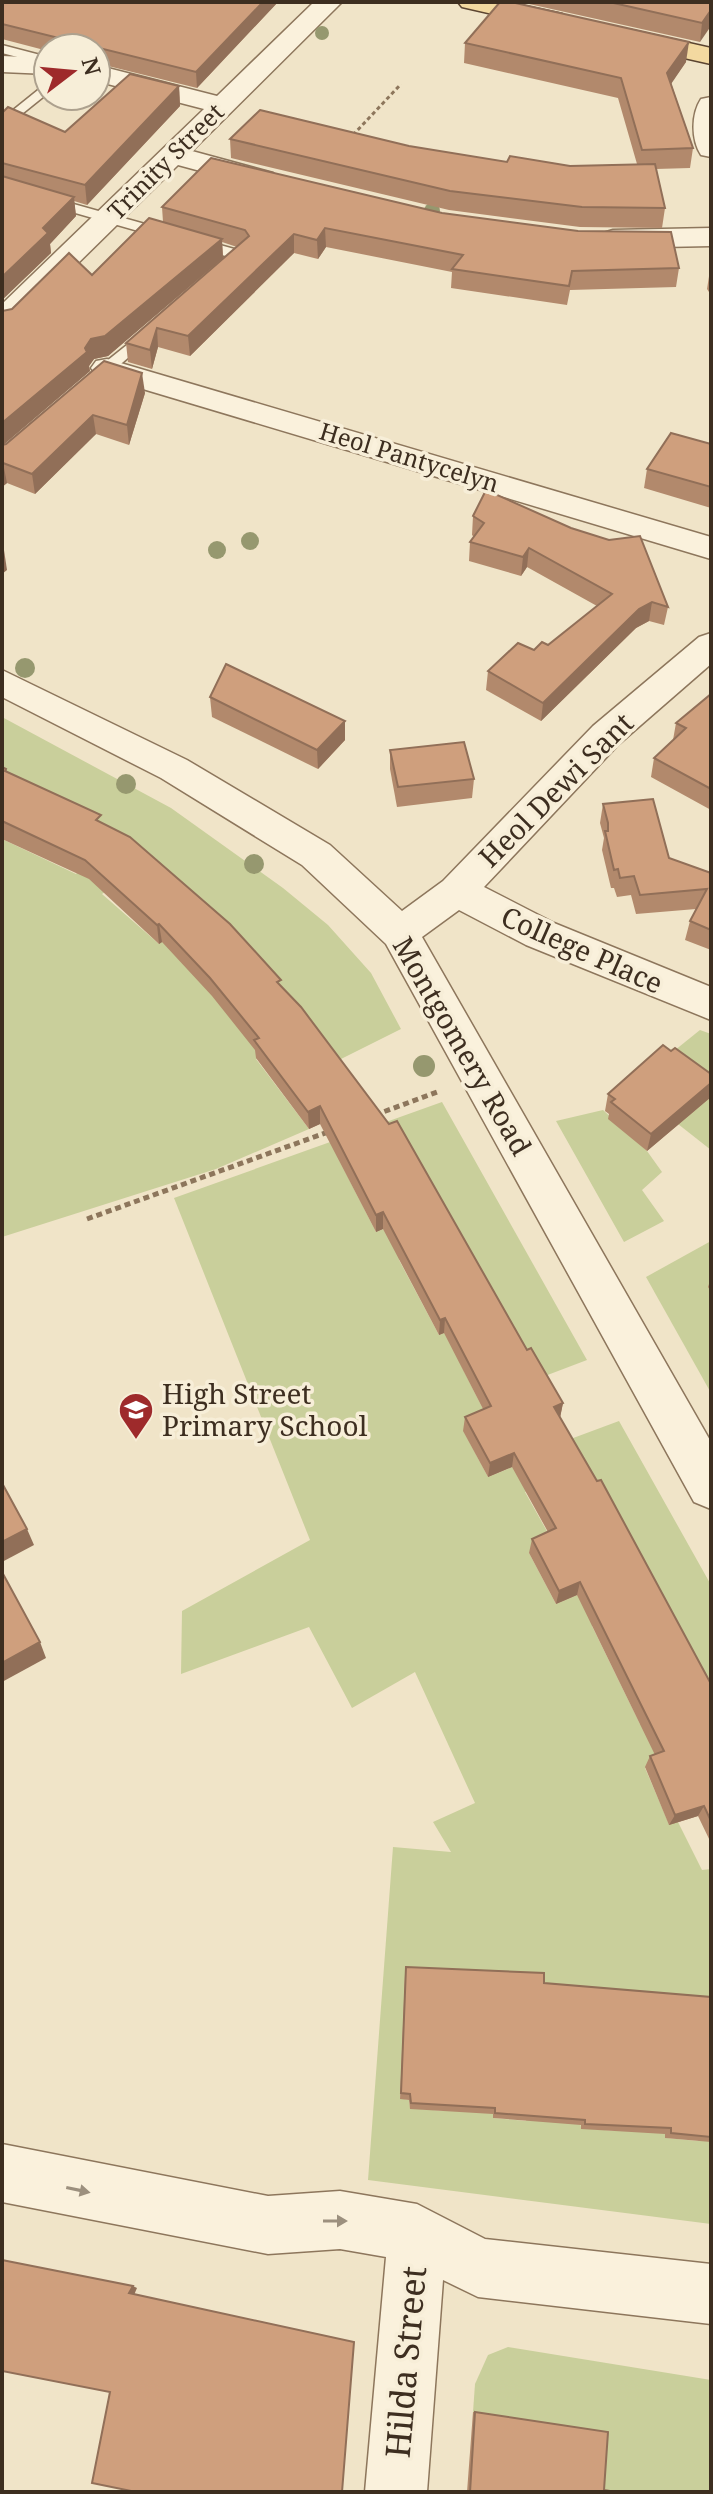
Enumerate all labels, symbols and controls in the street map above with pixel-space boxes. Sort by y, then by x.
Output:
north arrow [32,32,112,112]
text: N [75,54,109,79]
street label: Trinity Street [100,96,230,226]
street label: Heol Pantycelyn [316,414,503,500]
street label: Heol Dewi Sant [470,704,641,875]
street label: College Place [496,897,669,1002]
street label: Montgomery Road [385,929,541,1162]
place label: High Street Primary School [162,1374,368,1444]
school or university icon: High Street Primary School [117,1391,155,1441]
one-way arrow [66,2184,91,2197]
one-way arrow [323,2215,348,2227]
street label: Hilda Street [374,2264,436,2460]

